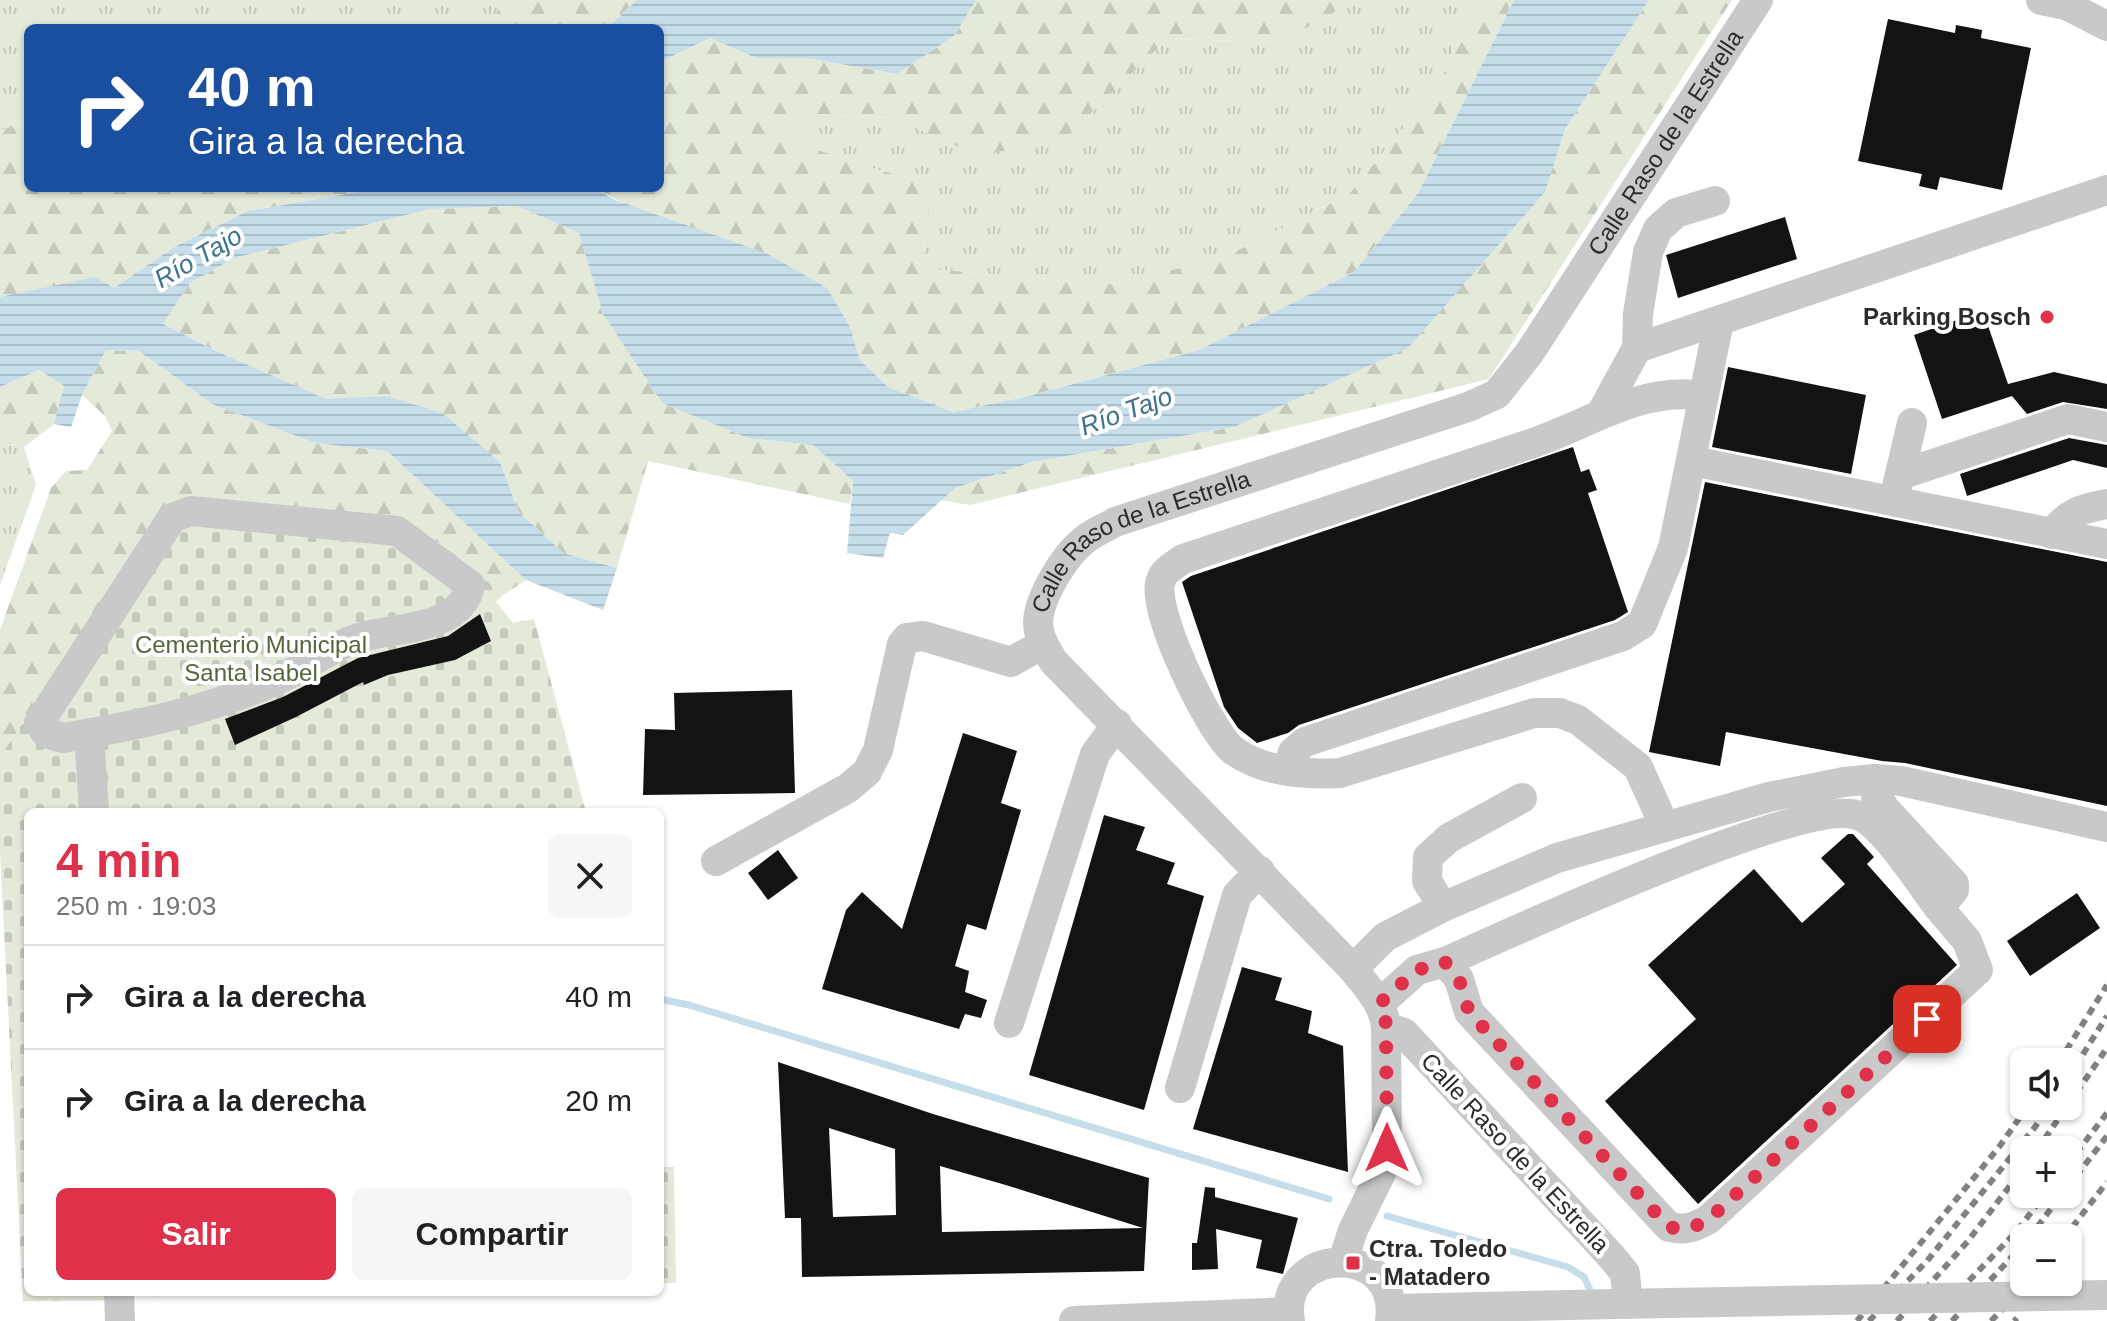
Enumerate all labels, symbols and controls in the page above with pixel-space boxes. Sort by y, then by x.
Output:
street label: Calle Raso de la Estrella [1582,24,1748,260]
text: 40 m [188,55,316,118]
icon: right [56,56,160,160]
text: Gira a la derecha [188,121,464,162]
water label: Río Tajo [149,220,247,294]
place label: Parking Bosch [1863,303,2031,330]
marker: Parking Bosch [2038,308,2056,326]
water label: Río Tajo [1076,381,1176,441]
street label: Calle Raso de la Estrella [1026,465,1254,616]
park label: Cementerio Municipal Santa Isabel [135,631,367,686]
text: 4 min [56,834,181,887]
button: close [548,834,632,918]
text: 250 m · 19:03 [56,891,216,921]
icon: right [56,975,100,1019]
text: Gira a la derecha [124,980,366,1013]
text: 40 m [565,980,632,1013]
pin [1893,985,1961,1053]
icon: arrive [1905,997,1949,1041]
street label: Calle Raso de la Estrella [1416,1047,1615,1258]
map controls [2010,1048,2082,1296]
button: sound [2010,1048,2082,1120]
icon: right [56,1079,100,1123]
text: Gira a la derecha [124,1084,366,1117]
text: 20 m [565,1084,632,1117]
position arrow [1345,1106,1429,1190]
button: + [2010,1136,2082,1208]
button: Salir [56,1188,336,1280]
button: Compartir [352,1188,632,1280]
button: − [2010,1224,2082,1296]
place label: Ctra. Toledo - Matadero [1369,1235,1507,1290]
marker: Ctra. Toledo - Matadero [1344,1254,1362,1272]

